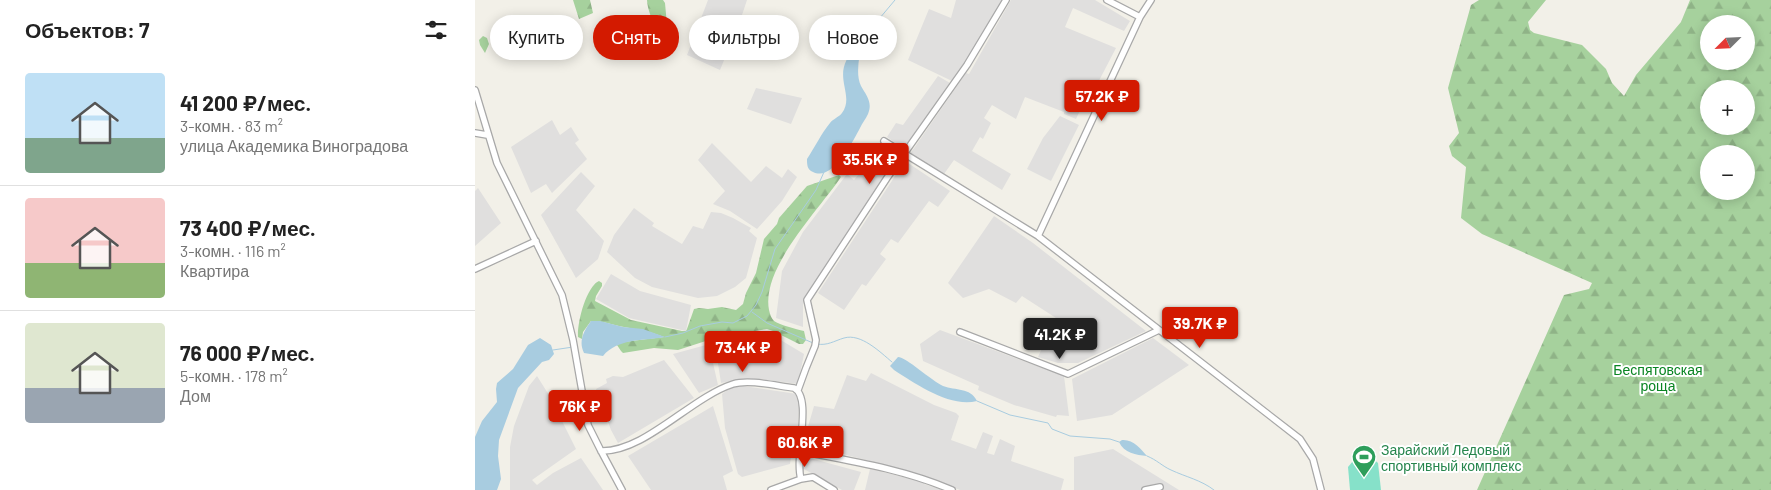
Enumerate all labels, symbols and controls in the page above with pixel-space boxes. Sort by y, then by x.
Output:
chip: Купить [490,15,583,60]
chip: Снять [593,15,679,60]
chip: Фильтры [689,15,799,60]
chip: Новое [809,15,897,60]
north arrow [1700,15,1755,70]
map controls [1700,15,1755,200]
icon: filters [422,16,450,44]
text: Объектов: 7 [25,17,150,42]
pin: 57.2K ₽ [1056,80,1148,122]
button: + [1700,80,1755,135]
text: 57.2K ₽ [1075,86,1129,105]
text: 41 200 ₽/мес. [180,90,311,115]
icon: home [65,93,125,153]
text: 3-комн. · 83 m² [180,116,283,135]
text: улица Академика Виноградова [180,136,408,155]
pin: 35.5K ₽ [824,142,916,185]
button: − [1700,145,1755,200]
text: 35.5K ₽ [843,149,897,168]
text: 73 400 ₽/мес. [180,215,316,240]
icon: home [65,218,125,278]
text: 3-комн. · 116 m² [180,241,286,260]
text: Квартира [180,261,249,280]
pin: 39.7K ₽ [1154,306,1246,349]
text: 39.7K ₽ [1173,313,1227,332]
pin: 41.2K ₽ [1014,318,1106,360]
text: 41.2K ₽ [1034,324,1086,343]
pin: 73.4K ₽ [697,330,789,373]
text: 73.4K ₽ [715,337,771,356]
text: 76 000 ₽/мес. [180,340,315,365]
icon: home [65,343,125,403]
park label: Беспятовская роща [1613,361,1703,394]
text: 5-комн. · 178 m² [180,366,288,385]
text: Дом [180,386,211,405]
pin: 76K ₽ [545,390,615,432]
text: 76K ₽ [560,396,600,415]
pin: 60.6K ₽ [759,426,851,468]
text: 60.6K ₽ [777,432,833,451]
place label: Зарайский Ледовый спортивный комплекс [1381,441,1521,474]
sports icon: Зарайский Ледовый спортивный комплекс [1351,444,1377,478]

